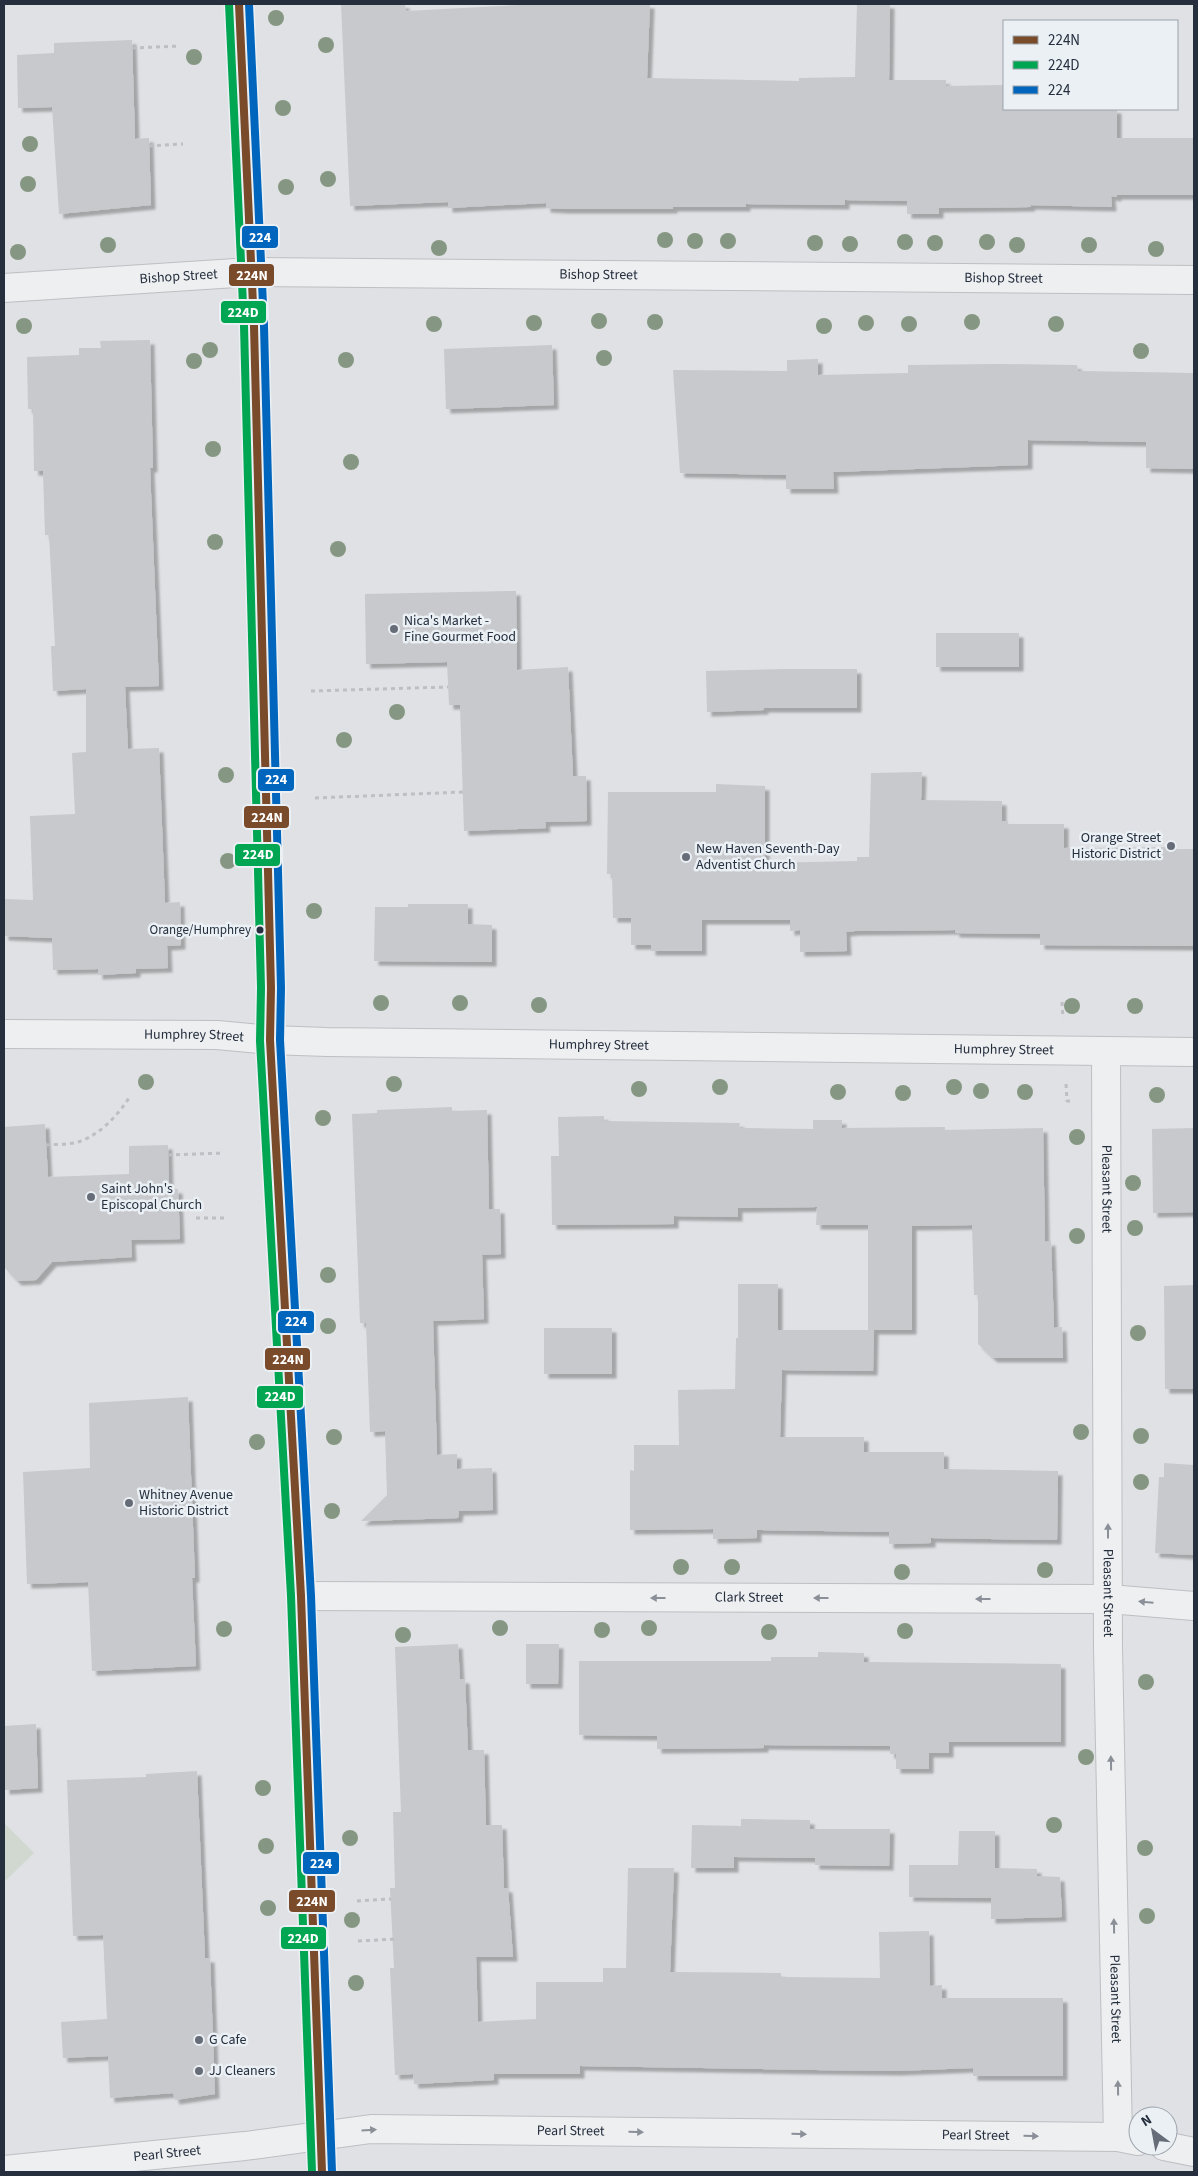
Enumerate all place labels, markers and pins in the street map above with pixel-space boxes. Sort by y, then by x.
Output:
place label: Nica's Market - Fine Gourmet Food [404,611,516,647]
marker: Nica's Market - Fine Gourmet Food [388,623,400,635]
place label: Orange Street Historic District [1072,828,1161,864]
place label: New Haven Seventh-Day Adventist Church [696,839,840,875]
marker: Orange Street Historic District [1165,840,1177,852]
marker: New Haven Seventh-Day Adventist Church [680,851,692,863]
place label: Orange/Humphrey [150,921,251,939]
marker: Orange/Humphrey [255,925,265,935]
place label: Saint John's Episcopal Church [101,1179,202,1215]
marker: Saint John's Episcopal Church [85,1191,97,1203]
place label: Whitney Avenue Historic District [139,1485,233,1521]
marker: Whitney Avenue Historic District [123,1497,135,1509]
place label: G Cafe [209,2030,246,2050]
marker: G Cafe [193,2034,205,2046]
place label: JJ Cleaners [209,2061,275,2081]
marker: JJ Cleaners [193,2065,205,2077]

